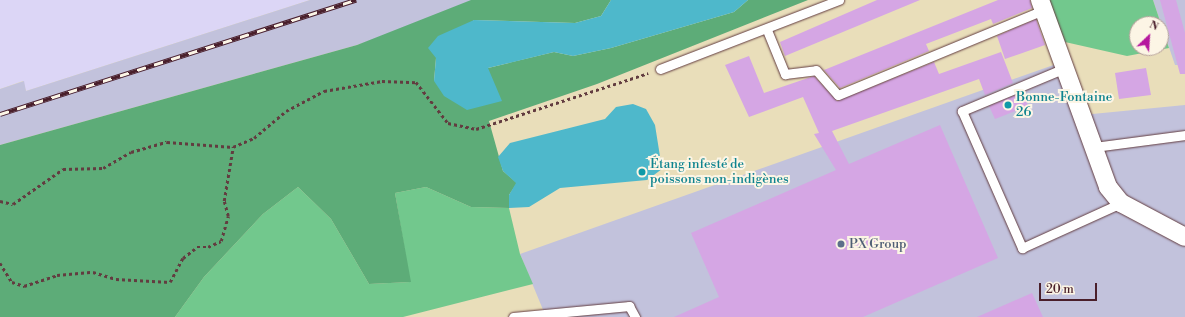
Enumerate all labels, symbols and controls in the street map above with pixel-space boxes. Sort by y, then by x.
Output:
north arrow [1129,16,1169,56]
text: N [1147,18,1161,34]
place label: Bonne-Fontaine 26 [1016,90,1112,121]
marker: Bonne-Fontaine 26 [1003,100,1013,110]
place label: Étang infesté de poissons non-indigènes [650,157,789,188]
marker: Étang infesté de poissons non-indigènes [637,167,647,177]
place label: PX Group [849,236,907,252]
marker: PX Group [836,239,846,249]
scale bar [1041,275,1099,301]
text: 20 m [1046,282,1074,297]

